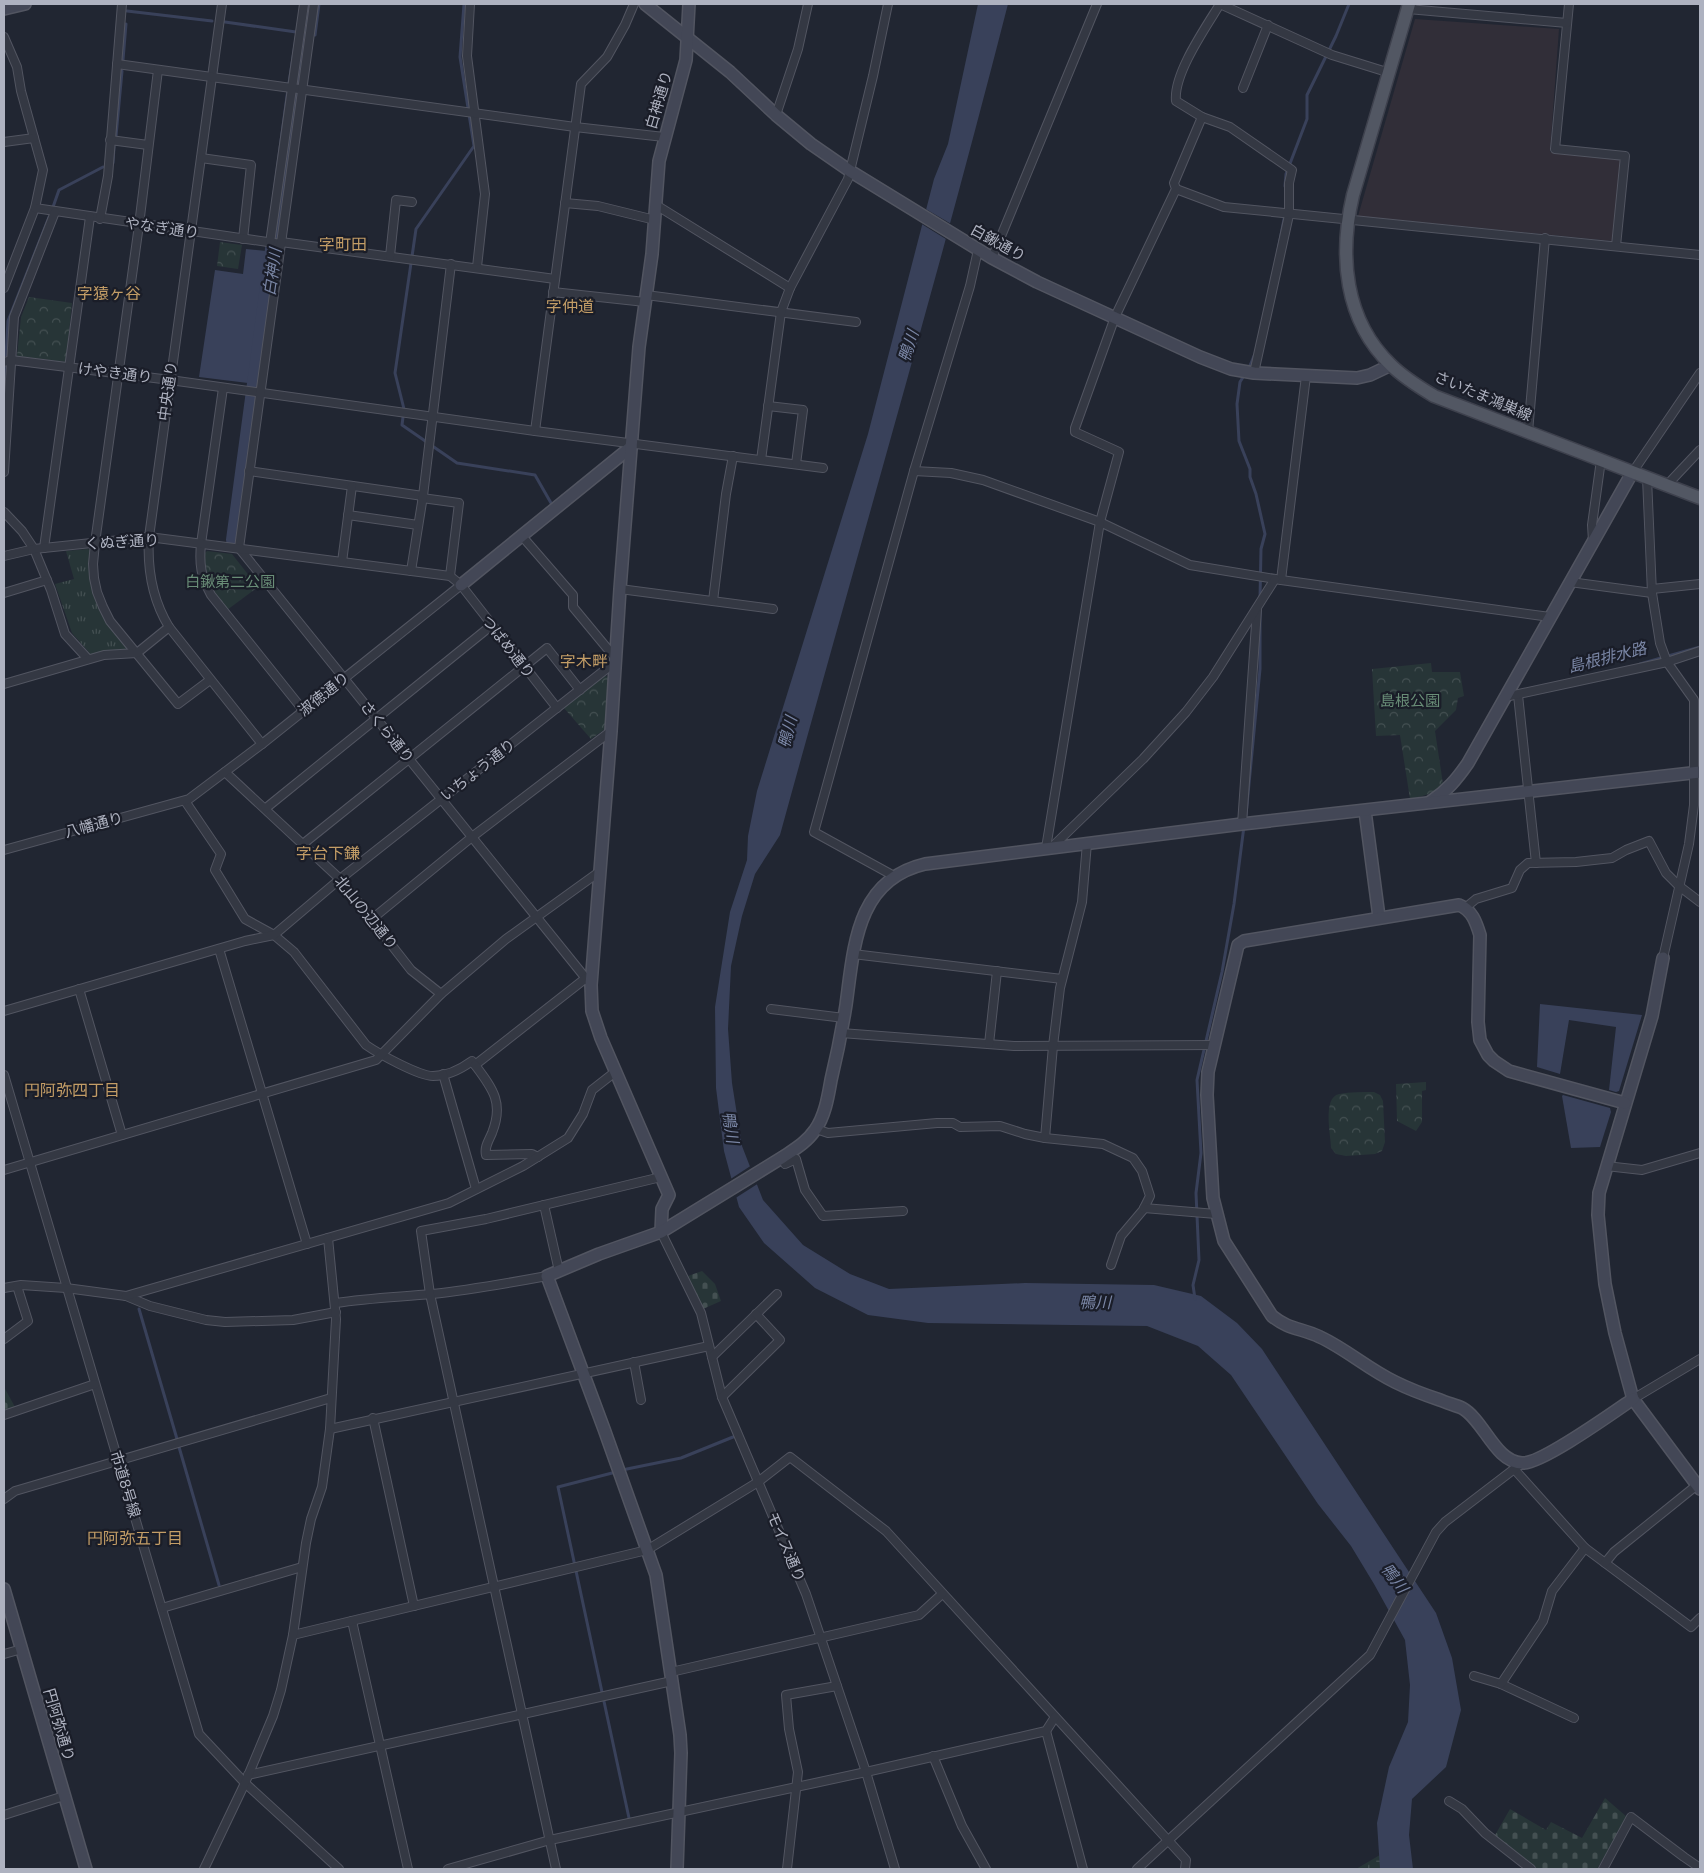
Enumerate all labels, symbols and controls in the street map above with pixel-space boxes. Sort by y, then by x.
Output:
street label: 白神通り [641,68,677,132]
street label: やなぎ通り [123,213,201,243]
street label: 白鍬通り [967,220,1029,266]
district label: 字町田 [319,234,367,255]
water label: 白神川 [259,245,287,297]
district label: 字猿ヶ谷 [77,283,141,304]
district label: 字仲道 [546,296,594,317]
water label: 鴨川 [894,326,924,365]
street label: けやき通り [77,359,153,387]
street label: 中央通り [154,360,182,422]
street label: さいたま鴻巣線 [1431,366,1535,426]
street label: くぬぎ通り [84,530,160,554]
park label: 白鍬第二公園 [185,572,275,592]
street label: つばめ通り [477,611,539,683]
water label: 島根排水路 [1566,637,1650,677]
district label: 字木畔 [560,651,608,672]
street label: 淑徳通り [294,667,354,721]
park label: 島根公園 [1380,691,1440,711]
street label: さくら通り [356,697,418,767]
water label: 鴨川 [773,712,802,750]
street label: いちょう通り [436,734,520,806]
street label: 八幡通り [62,808,126,842]
district label: 字台下鎌 [296,843,360,864]
street label: 北山の辺通り [330,872,402,954]
district label: 円阿弥四丁目 [24,1080,120,1101]
water label: 鴨川 [718,1110,744,1146]
water label: 鴨川 [1079,1292,1113,1313]
street label: 市道8号線 [105,1448,145,1520]
street label: モイス通り [762,1509,810,1585]
district label: 円阿弥五丁目 [87,1528,183,1549]
water label: 鴨川 [1376,1559,1414,1599]
street label: 円阿弥通り [39,1686,79,1764]

